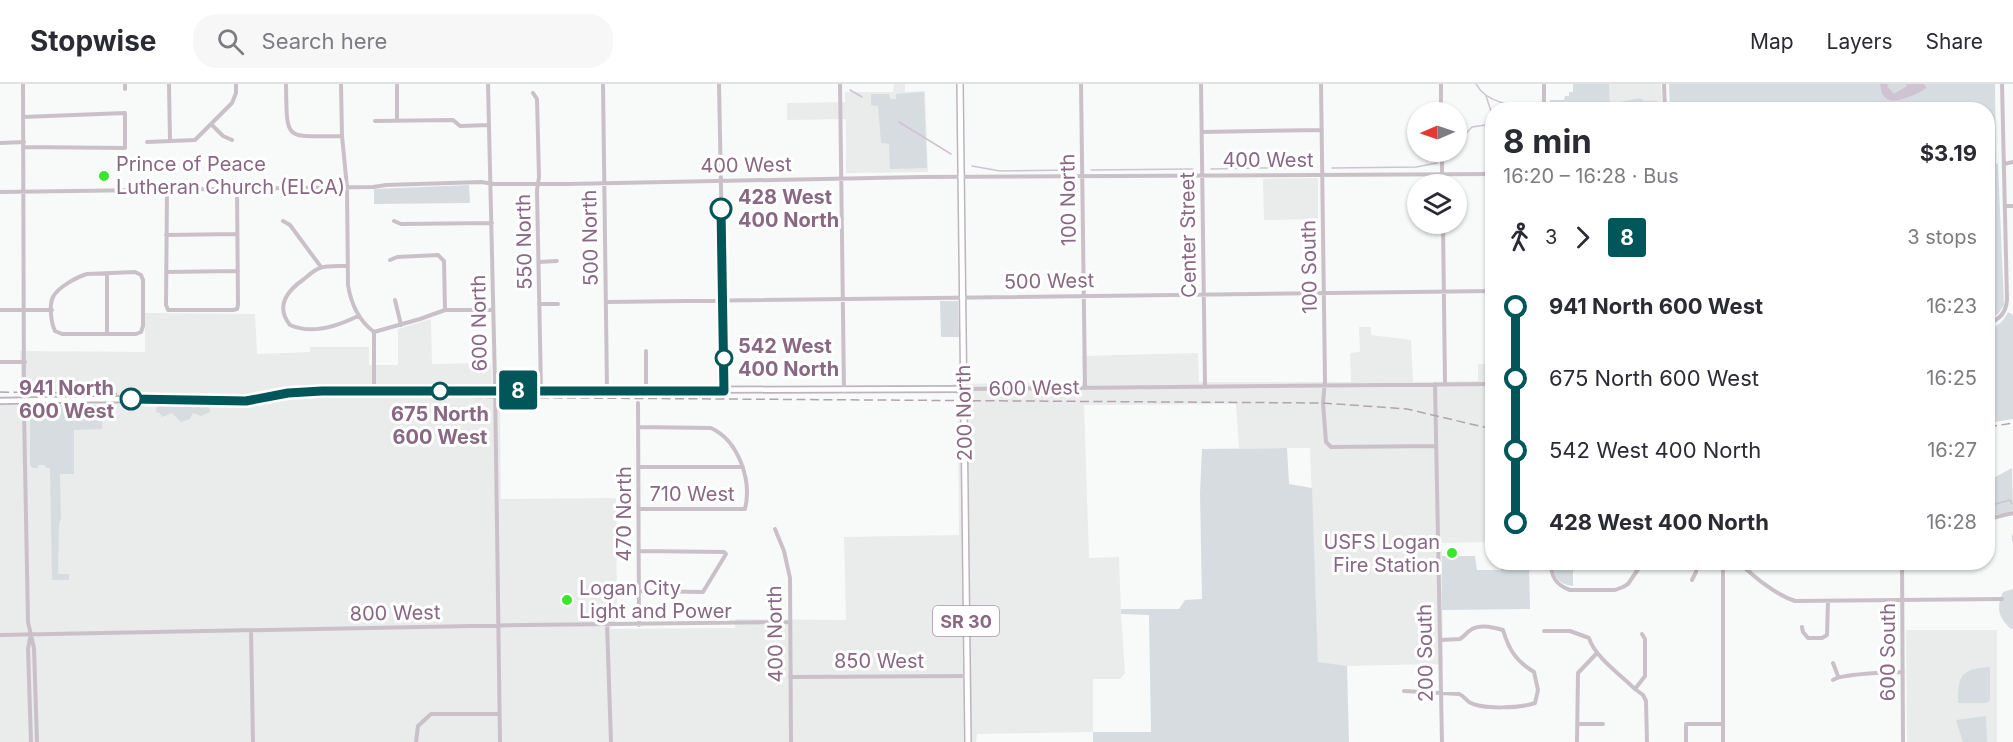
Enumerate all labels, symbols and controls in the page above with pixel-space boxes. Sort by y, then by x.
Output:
search box [193,14,613,68]
text: Stopwise [30,24,157,58]
icon: search [214,25,247,58]
text: Search here [262,28,387,54]
text: Map [1750,29,1794,54]
text: Layers [1827,29,1893,54]
text: Share [1926,29,1983,54]
north arrow [1407,102,1467,162]
map controls [1407,102,1467,234]
text: 8 min [1503,121,1592,161]
text: $3.19 [1920,140,1977,166]
street label: 400 West [1222,148,1314,172]
place label: Prince of Peace Lutheran Church (ELCA) [116,152,345,199]
street label: 400 West [700,152,792,178]
street label: 100 North [1055,154,1081,246]
text: 16:20 – 16:28 · Bus [1503,164,1679,188]
marker: Prince of Peace Lutheran Church (ELCA) [97,169,111,183]
street label: Center Street [1175,172,1201,298]
button: layers [1407,174,1467,234]
place label: 428 West 400 North [738,185,839,232]
street label: 500 North [577,190,603,286]
street label: 550 North [511,194,537,290]
marker: 428 West 400 North [710,198,732,220]
street label: 100 South [1296,220,1322,314]
icon: walk [1503,221,1536,254]
icon: forward [1566,221,1599,254]
text: 3 [1545,225,1557,249]
text: 8 [1620,225,1634,250]
text: 3 stops [1907,225,1977,249]
street label: 500 West [1004,268,1095,294]
street label: 600 North [466,275,492,371]
text: 941 North 600 West [1549,293,1763,319]
text: 16:23 [1926,294,1977,318]
place label: 542 West 400 North [738,334,839,381]
marker: 542 West 400 North [715,349,733,367]
street label: 200 North [951,365,977,461]
text: 675 North 600 West [1549,365,1759,391]
text: 16:25 [1926,366,1977,390]
line badge: 8 [498,370,538,410]
street label: 600 West [988,375,1080,401]
place label: 941 North 600 West [19,376,114,423]
text: 8 [511,378,525,403]
marker: 675 North 600 West [431,382,449,400]
marker: 941 North 600 West [120,388,142,410]
place label: 675 North 600 West [391,402,489,449]
text: 542 West 400 North [1549,437,1761,463]
text: 16:27 [1927,438,1977,462]
street label: 470 North [612,466,636,562]
street label: 710 West [649,482,735,506]
text: 428 West 400 North [1549,509,1769,535]
text: 16:28 [1926,510,1977,534]
place label: USFS Logan Fire Station [1323,530,1440,577]
marker: USFS Logan Fire Station [1445,546,1459,560]
place label: Logan City Light and Power [579,576,732,623]
street label: 400 North [762,585,788,683]
marker: Logan City Light and Power [560,593,574,607]
street label: 800 West [349,600,441,626]
street label: 600 South [1876,603,1900,701]
street label: 200 South [1412,604,1438,702]
road number: SR 30 [933,606,999,636]
street label: 850 West [834,649,925,673]

